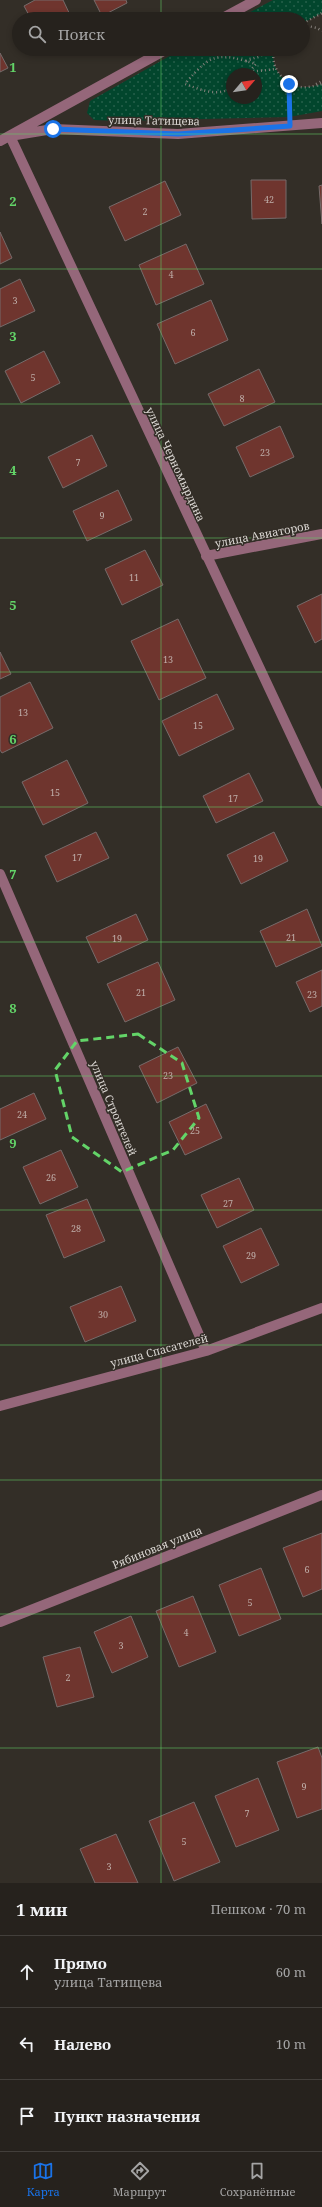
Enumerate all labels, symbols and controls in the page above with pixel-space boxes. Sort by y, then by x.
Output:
search box [12,12,310,56]
icon: search [26,23,48,45]
text: Поиск [58,24,105,44]
text: 1 [9,58,17,76]
north arrow [226,68,262,104]
route end [280,75,298,93]
street label: улица Татищева [108,112,200,128]
route start [44,120,62,138]
text: 2 [9,192,17,210]
house number: 42 [264,193,274,206]
house number: 2 [142,205,148,218]
house number: 4 [168,268,174,281]
house number: 3 [12,294,18,307]
house number: 6 [190,326,196,339]
text: 3 [9,327,17,345]
house number: 5 [30,371,36,384]
house number: 8 [239,392,245,405]
street label: улица Черномырдина [143,404,209,524]
house number: 23 [260,446,270,459]
house number: 7 [75,456,81,469]
text: 4 [9,461,17,479]
house number: 9 [99,509,105,522]
street label: улица Авиаторов [213,517,311,551]
house number: 11 [129,571,139,584]
text: 5 [9,596,17,614]
house number: 13 [163,653,173,666]
house number: 13 [18,706,28,719]
house number: 15 [193,719,203,732]
text: 6 [9,730,17,748]
house number: 15 [50,786,60,799]
house number: 17 [228,792,238,805]
house number: 17 [72,851,82,864]
house number: 19 [253,852,263,865]
text: 7 [9,865,17,883]
house number: 21 [286,931,296,944]
house number: 19 [112,932,122,945]
house number: 21 [136,986,146,999]
house number: 23 [307,988,317,1001]
text: 8 [9,999,17,1017]
street label: улица Строителей [87,1058,141,1158]
house number: 23 [163,1069,173,1082]
house number: 24 [17,1108,27,1121]
house number: 25 [190,1124,200,1137]
text: 9 [9,1134,17,1152]
house number: 26 [46,1171,56,1184]
house number: 27 [223,1197,233,1210]
house number: 28 [71,1222,81,1235]
house number: 29 [246,1249,256,1262]
house number: 30 [98,1308,108,1321]
street label: улица Спасателей [108,1330,210,1370]
street label: Рябиновая улица [110,1522,204,1572]
house number: 6 [304,1563,310,1576]
house number: 5 [247,1596,253,1609]
house number: 4 [183,1626,189,1639]
house number: 3 [118,1639,124,1652]
house number: 2 [65,1671,71,1684]
house number: 9 [301,1780,307,1793]
house number: 7 [244,1807,250,1820]
house number: 5 [181,1835,187,1848]
house number: 3 [106,1860,112,1873]
text: 1 мин [16,1898,68,1921]
text: Пешком · 70 m [210,1900,306,1918]
text: Прямо [54,1953,107,1973]
icon: ahead [16,1961,38,1983]
text: 60 m [276,1963,306,1981]
text: улица Татищева [54,1973,163,1991]
icon: left [16,2033,38,2055]
text: Налево [54,2034,111,2054]
text: 10 m [276,2035,306,2053]
icon: arrive [16,2105,38,2127]
text: Пункт назначения [54,2106,200,2126]
tab: Карта [27,2160,60,2199]
tab: Маршрут [113,2160,166,2199]
tab: Сохранённые [220,2160,295,2199]

